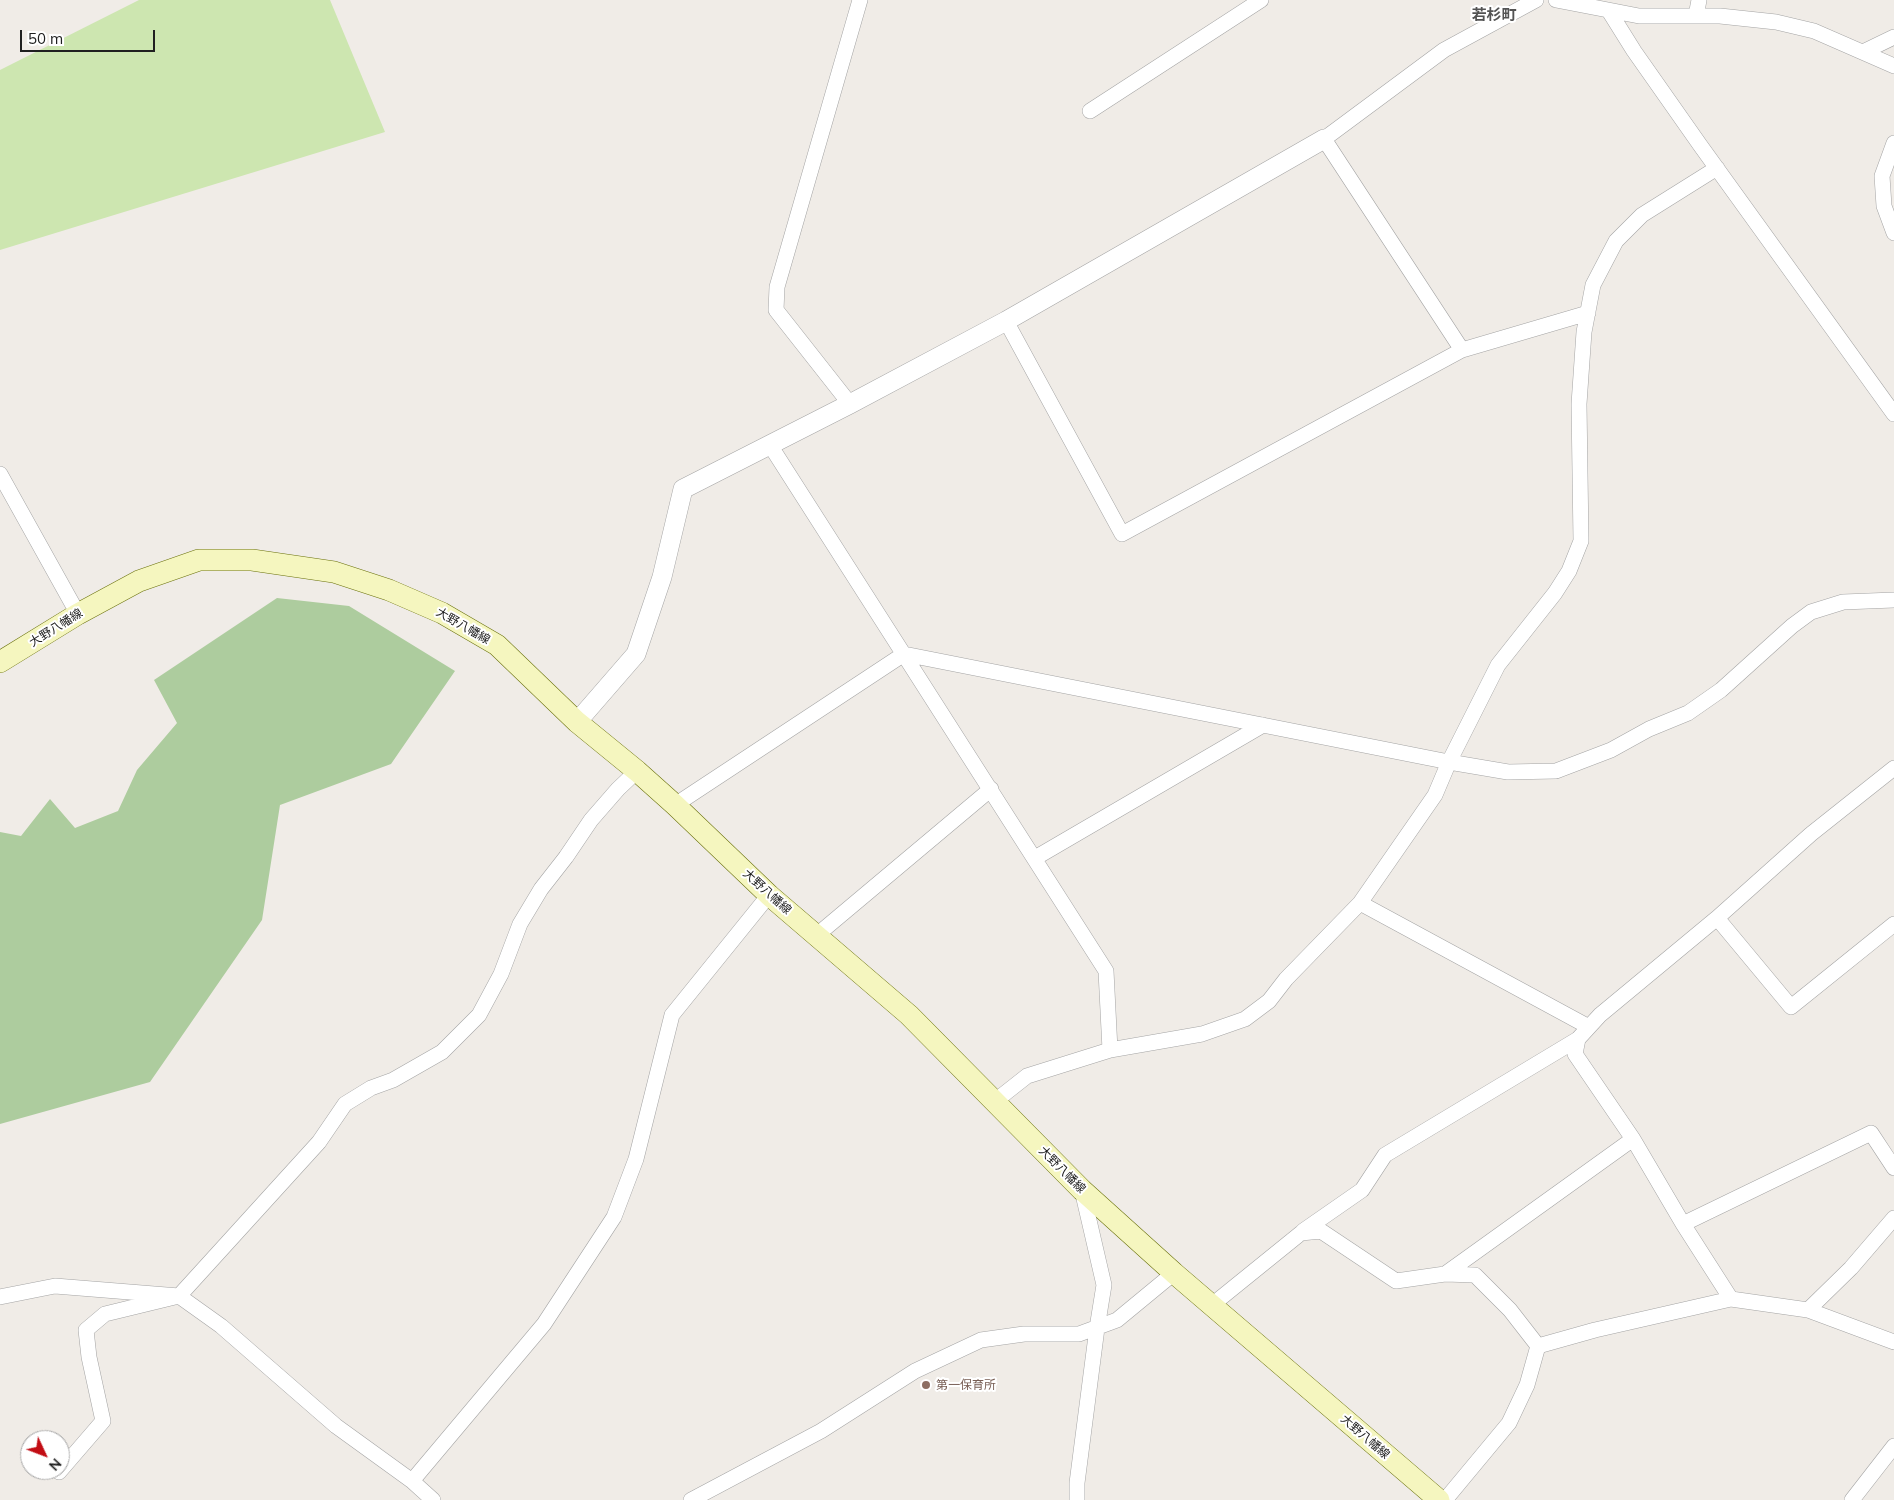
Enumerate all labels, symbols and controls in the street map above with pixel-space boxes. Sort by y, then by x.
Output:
district label: 若杉町 [1472,6,1516,24]
scale bar [22,20,158,52]
text: 50 m [28,29,63,48]
street label: 大野八幡線 [433,605,493,647]
street label: 大野八幡線 [27,606,85,650]
street label: 大野八幡線 [740,867,794,917]
street label: 大野八幡線 [1036,1144,1088,1196]
place label: 第一保育所 [936,1378,996,1392]
marker: 第一保育所 [920,1379,932,1391]
street label: 大野八幡線 [1338,1412,1392,1462]
north arrow [20,1430,70,1480]
text: N [45,1455,65,1475]

